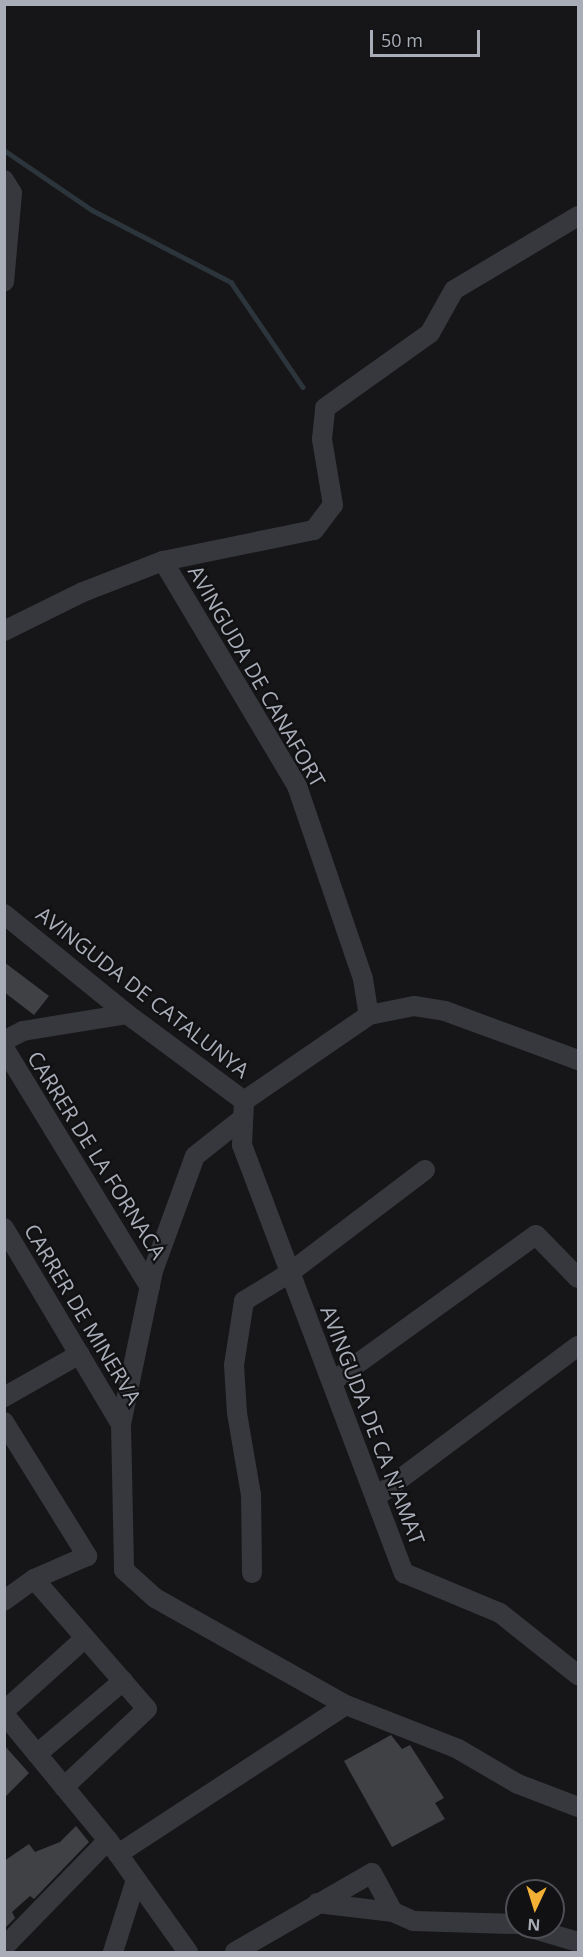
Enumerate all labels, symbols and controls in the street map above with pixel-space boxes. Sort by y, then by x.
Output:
scale bar [373,18,482,56]
text: 50 m [381,28,423,52]
street label: AVINGUDA DE CANAFORT [183,561,331,791]
street label: AVINGUDA DE CATALUNYA [32,901,254,1083]
street label: CARRER DE LA FORNACA [23,1046,171,1264]
street label: CARRER DE MINERVA [19,1219,147,1409]
street label: AVINGUDA DE CA N'AMAT [316,1302,430,1548]
north arrow [505,1879,565,1939]
text: N [527,1914,541,1936]

